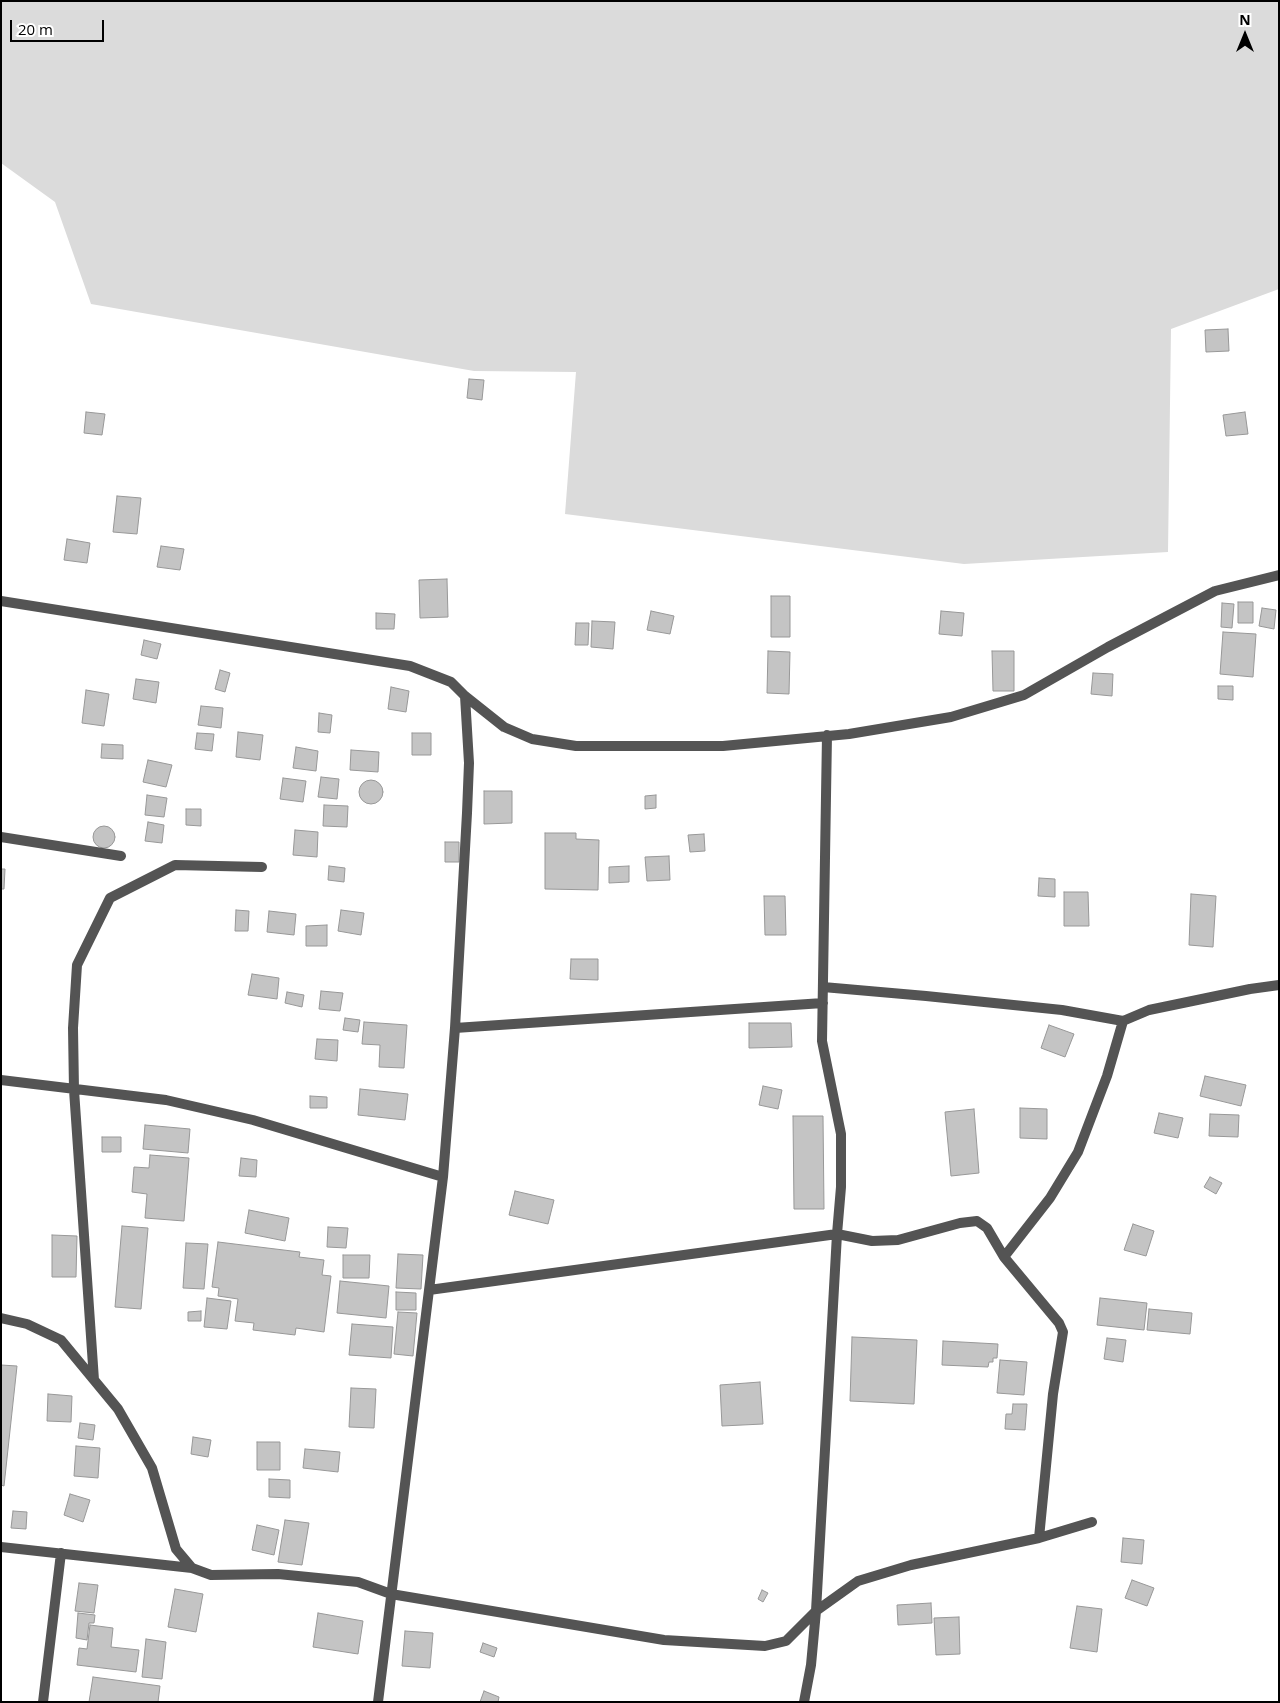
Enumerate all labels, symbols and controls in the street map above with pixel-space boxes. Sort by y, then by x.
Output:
scale bar [12,10,106,42]
north arrow [1220,10,1270,60]
text: N [1239,10,1251,29]
text: 20 m [18,19,53,39]

